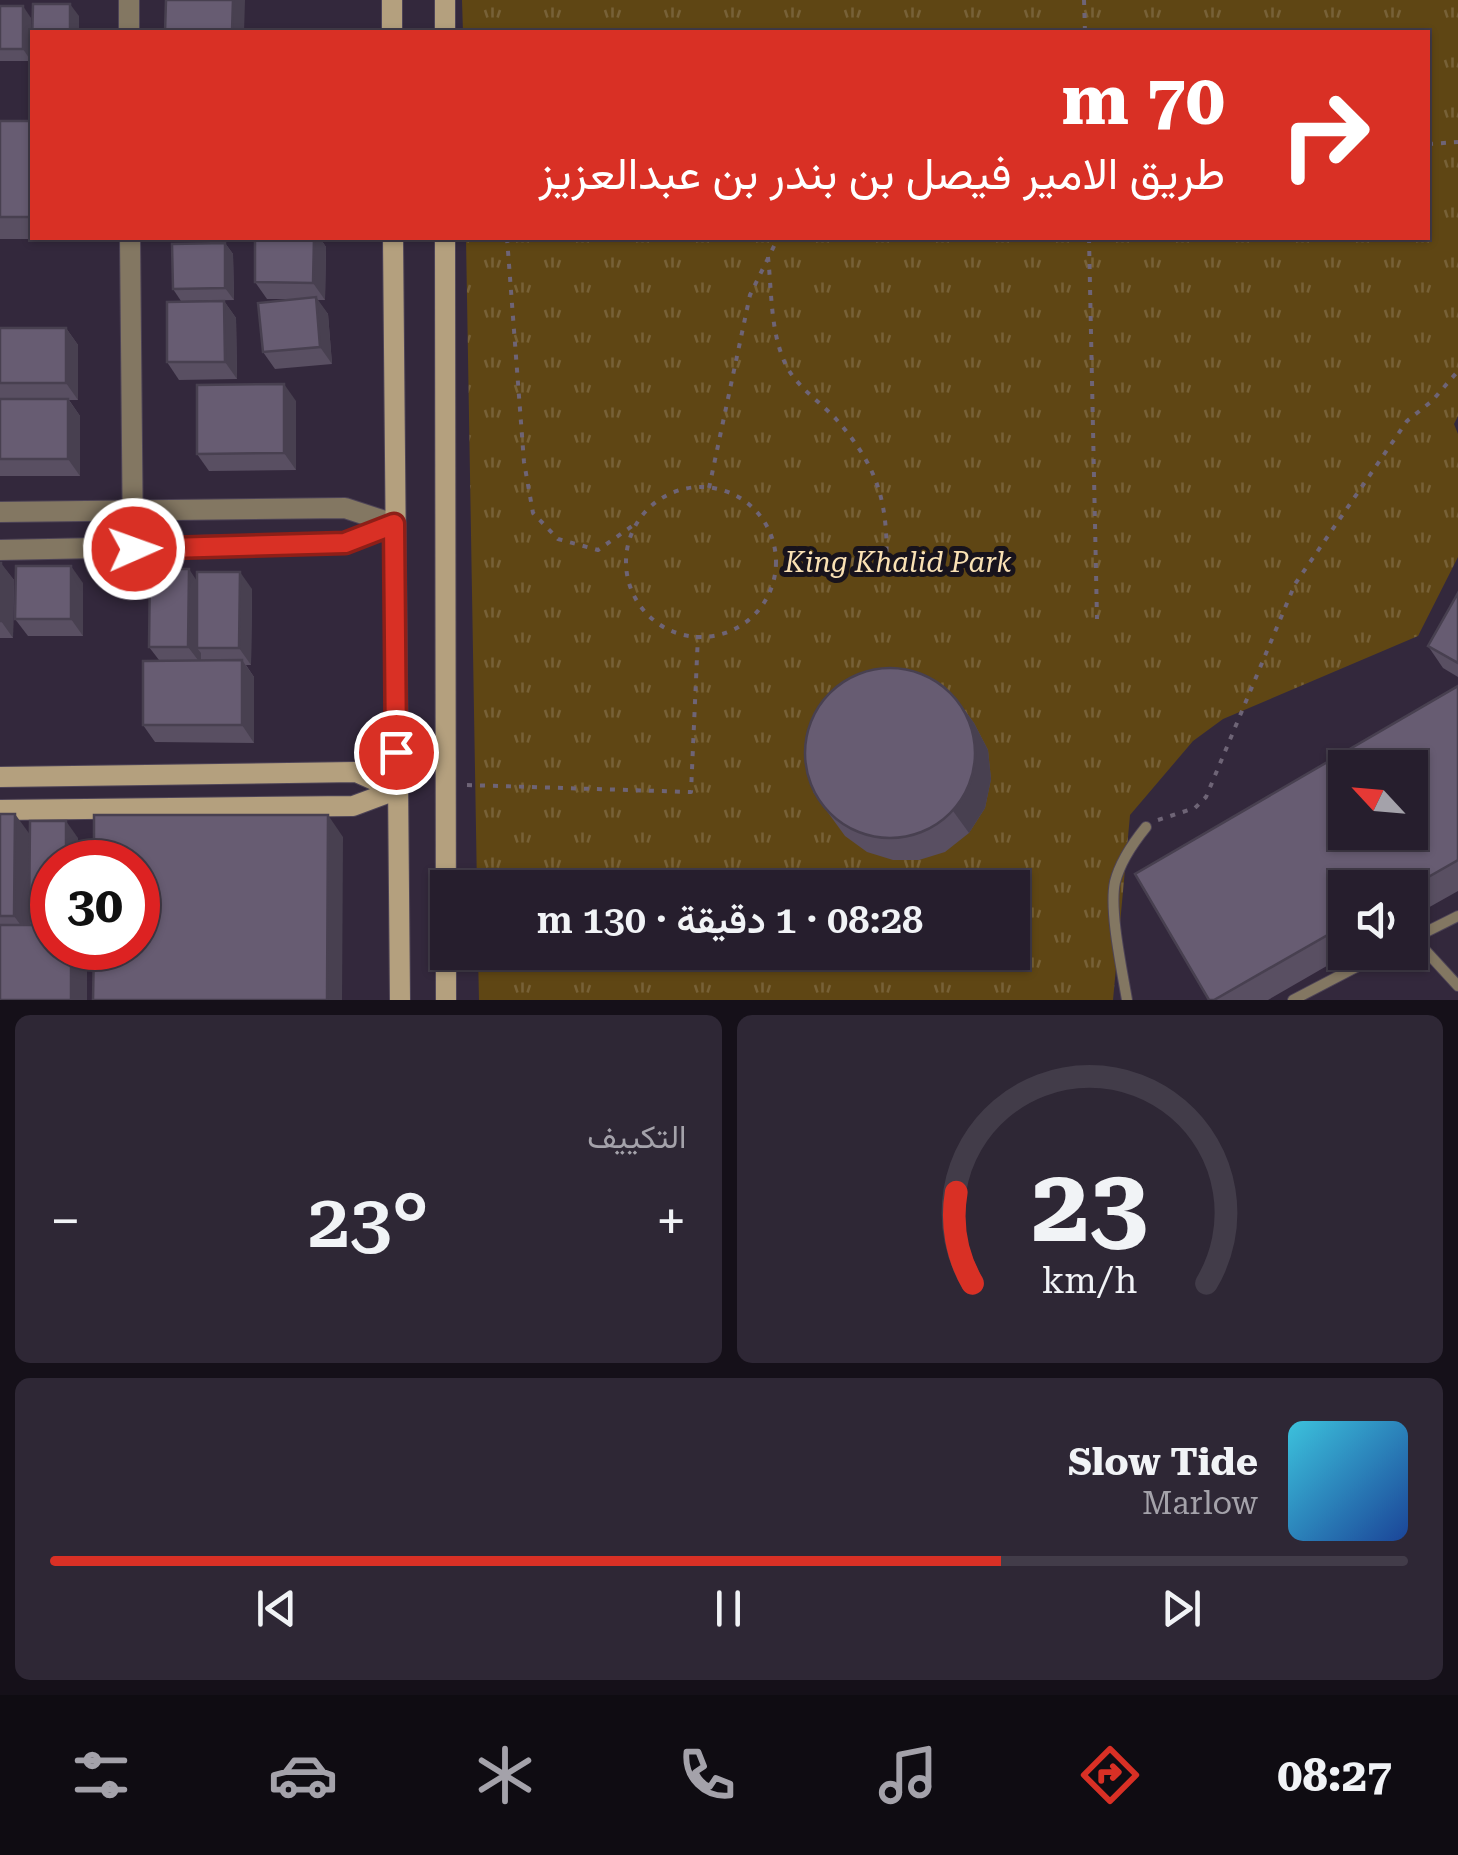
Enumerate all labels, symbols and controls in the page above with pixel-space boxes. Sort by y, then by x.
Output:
text: 70 m [1061,59,1225,141]
icon: right [1260,70,1390,200]
text: طريق الامير فيصل بن بندر بن عبدالعزيز [539,147,1225,200]
position arrow [82,497,186,601]
park label: King Khalid Park [783,546,1012,579]
pin [354,710,439,795]
icon: arrive [369,725,424,780]
north arrow [1328,750,1428,850]
map controls [1328,750,1428,970]
speed limit sign: 30 [30,840,160,970]
button: sound [1328,870,1428,970]
text: 08:28 · 1 دقيقة · 130 m [537,898,923,942]
text: التكييف [587,1118,687,1156]
text: 23 [1032,1145,1148,1266]
text: 23° [308,1177,429,1265]
text: − [50,1189,81,1253]
text: + [656,1189,687,1253]
text: km/h [1042,1260,1138,1302]
text: Slow Tide [1068,1440,1258,1484]
text: Marlow [1142,1484,1258,1522]
icon: previous [249,1581,304,1636]
icon: pause [701,1581,756,1636]
icon: next [1154,1581,1209,1636]
icon: filters [66,1740,136,1810]
icon: car [268,1740,338,1810]
icon: climate [470,1740,540,1810]
icon: phone [672,1740,742,1810]
icon: music [873,1740,943,1810]
icon: directions [1075,1740,1145,1810]
text: 08:27 [1277,1749,1392,1802]

